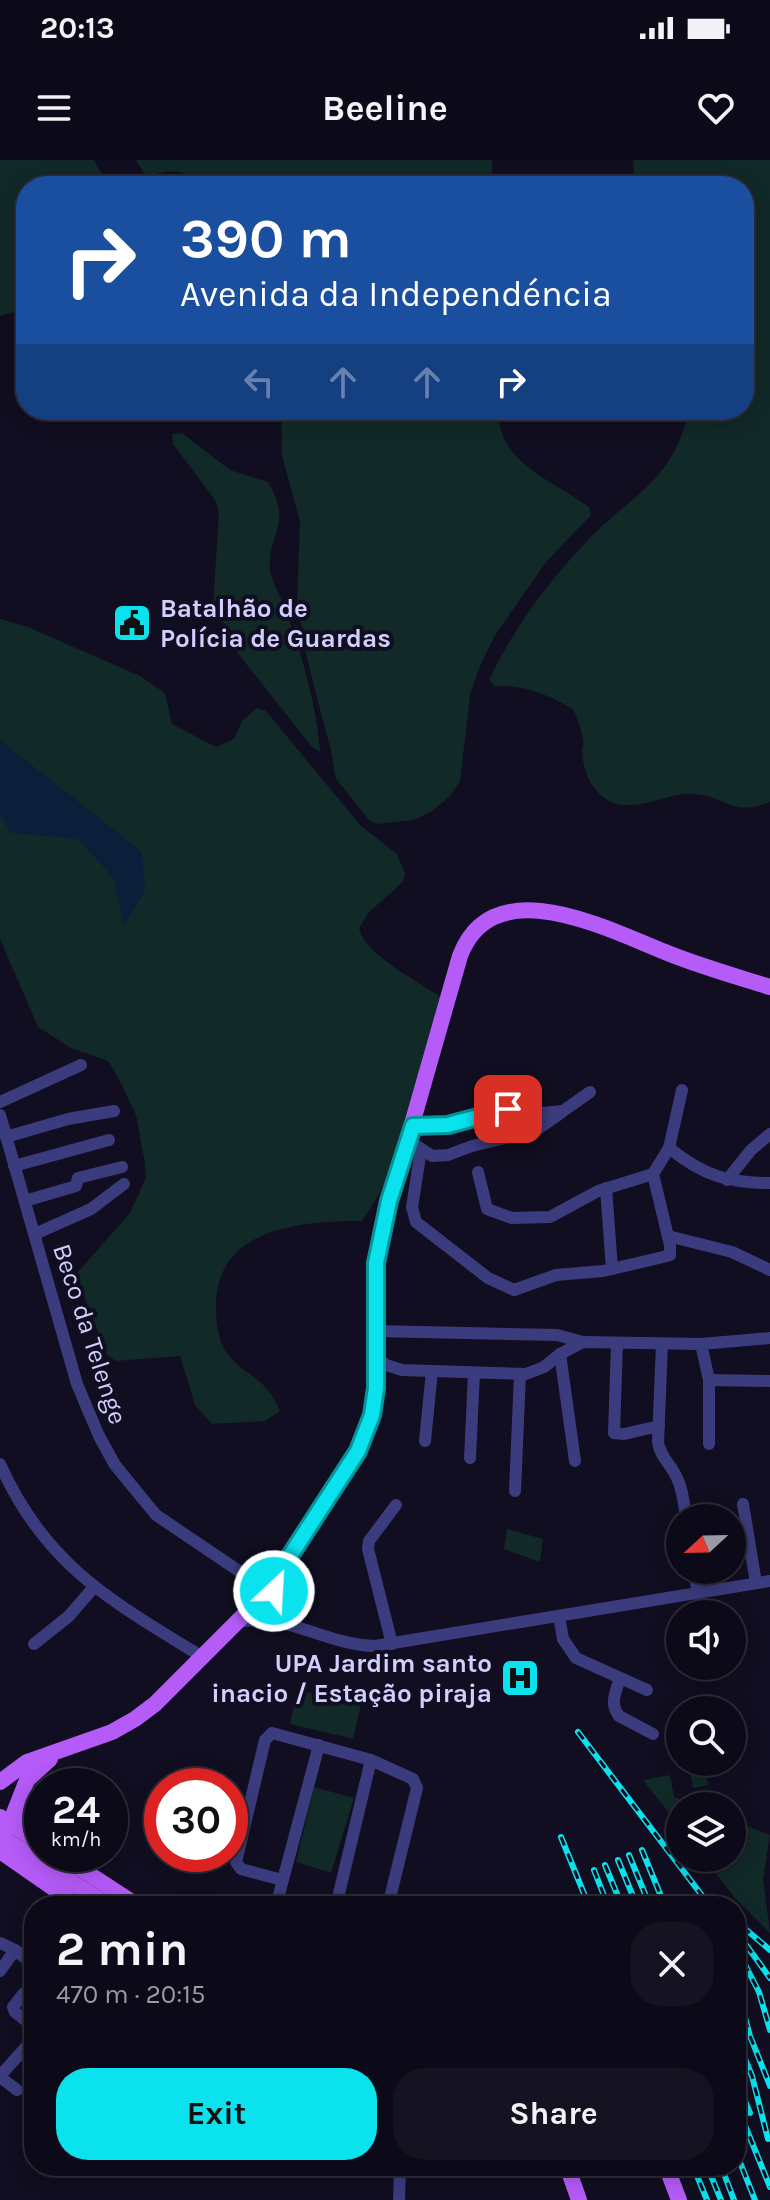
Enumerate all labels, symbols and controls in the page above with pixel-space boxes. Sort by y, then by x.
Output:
text: 20:13 [40,10,115,46]
icon: menu [32,86,76,130]
icon: heart [694,86,738,130]
text: Beeline [322,87,448,129]
text: 390 m [180,206,352,271]
icon: right [48,208,152,312]
text: Avenida da Independéncia [180,273,612,315]
icon: left [237,360,281,404]
icon: ahead [321,360,365,404]
icon: ahead [405,360,449,404]
icon: right [489,360,533,404]
place label: Batalhão de Polícia de Guardas [160,593,391,654]
public building icon: Batalhão de Polícia de Guardas [111,602,153,644]
pin [474,1075,542,1143]
icon: arrive [486,1087,530,1131]
street label: Beco da Telenge [46,1240,134,1428]
north arrow [666,1504,746,1584]
map controls [666,1504,746,1872]
position arrow [232,1549,316,1633]
button: sound [666,1600,746,1680]
place label: UPA Jardim santo inacio / Estação piraja [211,1648,492,1709]
hospital icon: UPA Jardim santo inacio / Estação piraja [499,1657,541,1699]
button: search [666,1696,746,1776]
speed limit sign: 30 [144,1768,248,1872]
text: 24 [52,1786,100,1833]
button: layers [666,1792,746,1872]
text: km/h [51,1828,101,1851]
text: 2 min [56,1921,188,1977]
button: close [630,1922,714,2006]
text: 470 m · 20:15 [56,1979,205,2010]
button: Exit [56,2068,377,2160]
button: Share [393,2068,714,2160]

